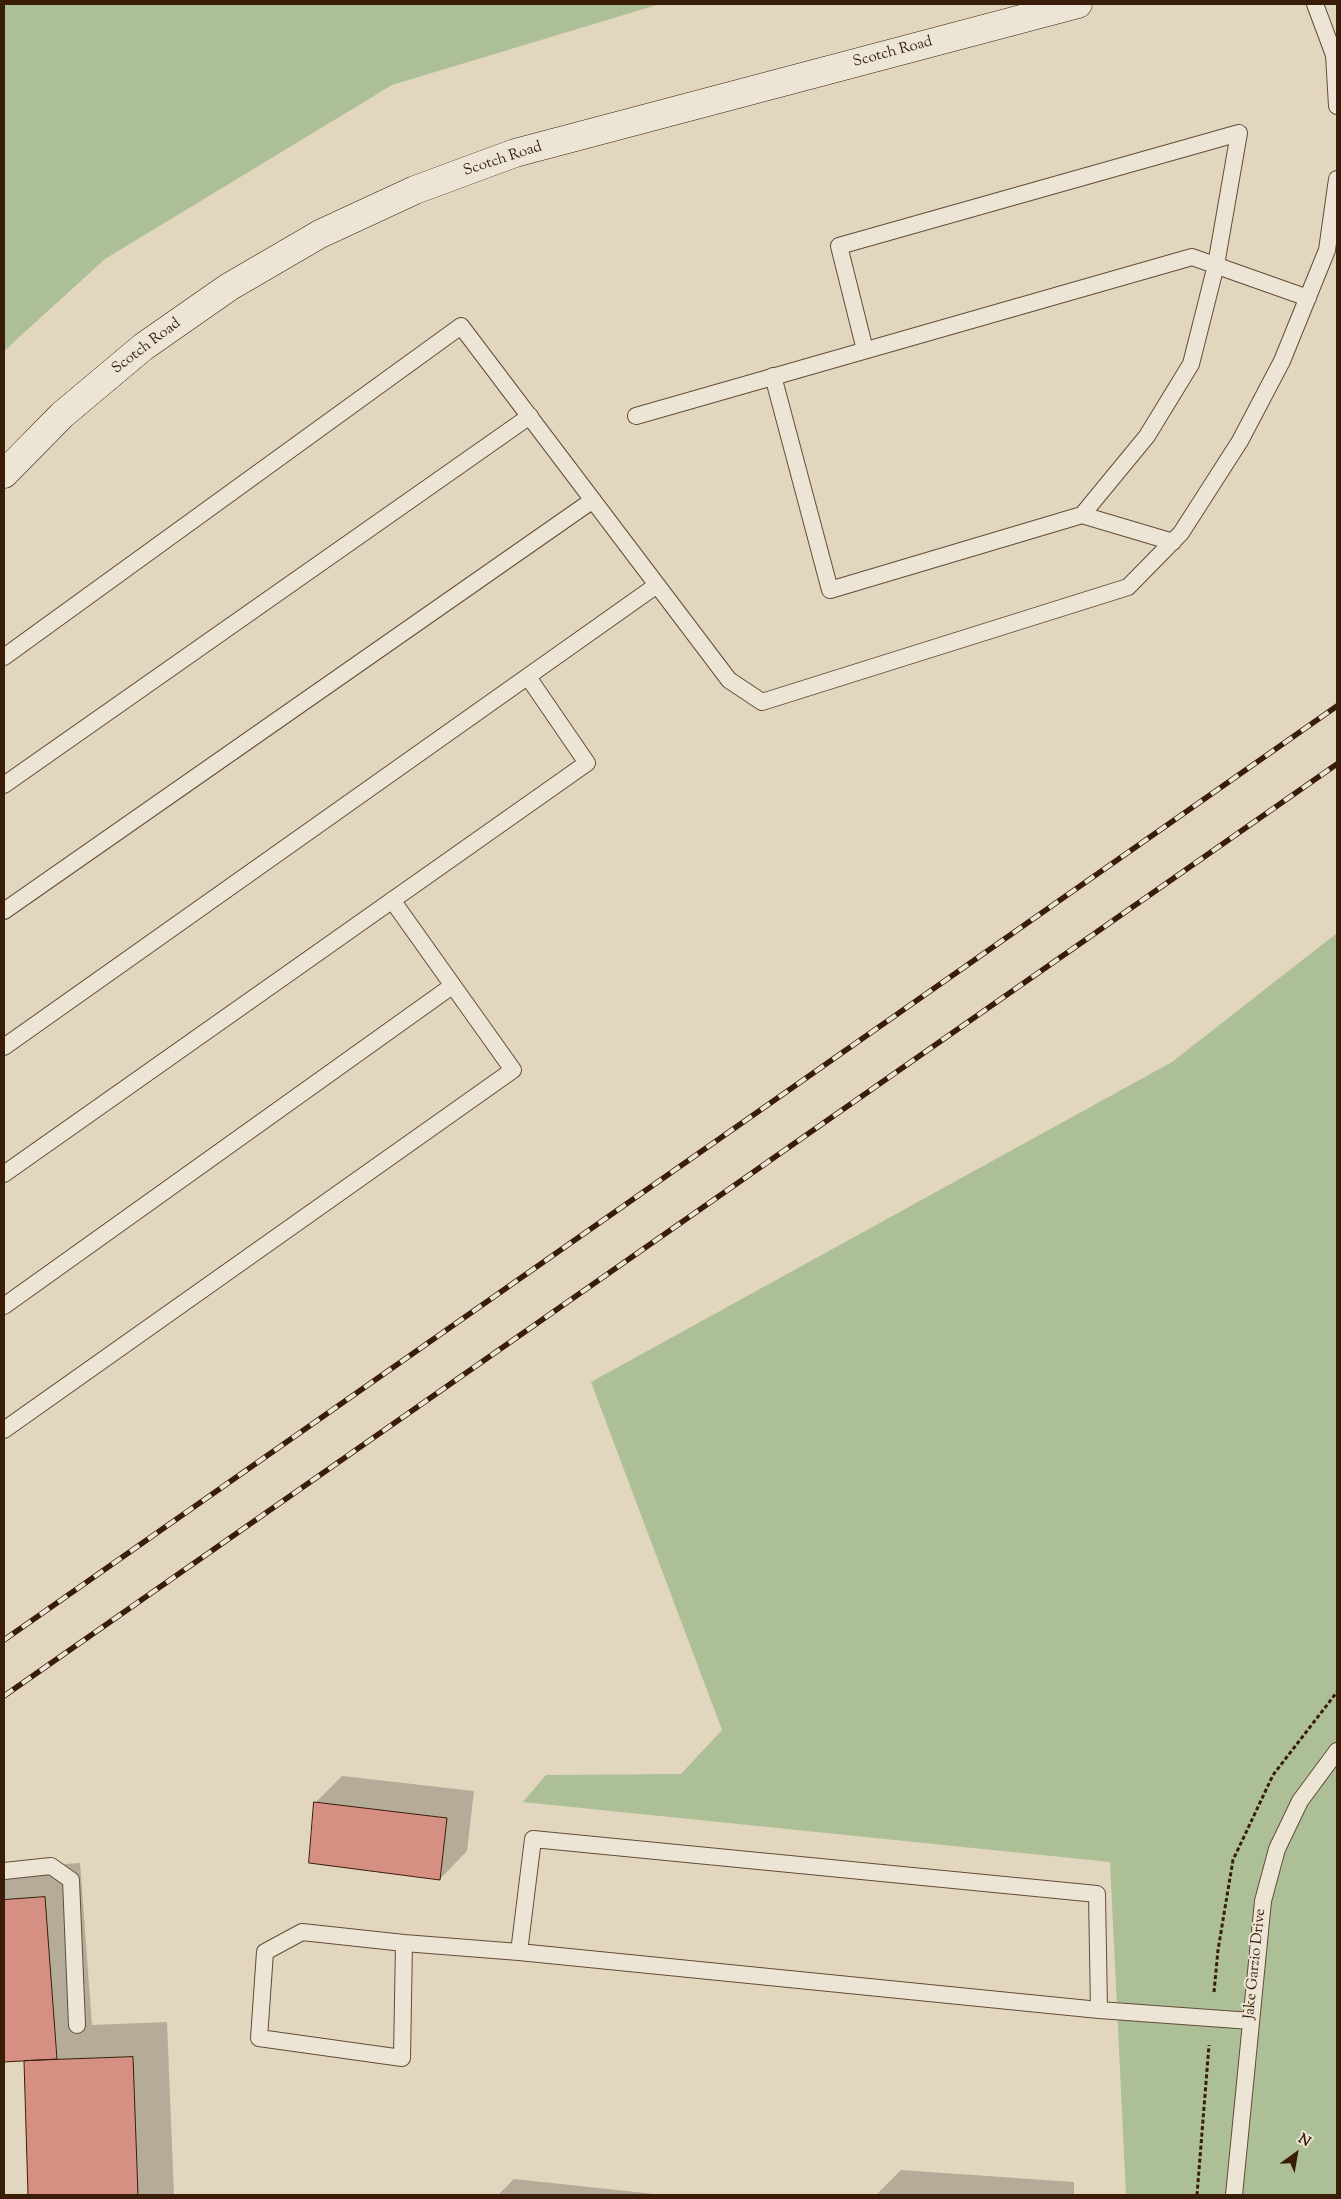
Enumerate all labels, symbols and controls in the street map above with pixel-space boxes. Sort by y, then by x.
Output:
street label: Scotch Road [851,34,935,72]
street label: Scotch Road [462,139,544,181]
street label: Scotch Road [109,315,185,379]
street label: Jake Garzio Drive [1241,1908,1271,2020]
north arrow [1271,2129,1321,2179]
text: N [1294,2130,1314,2153]

